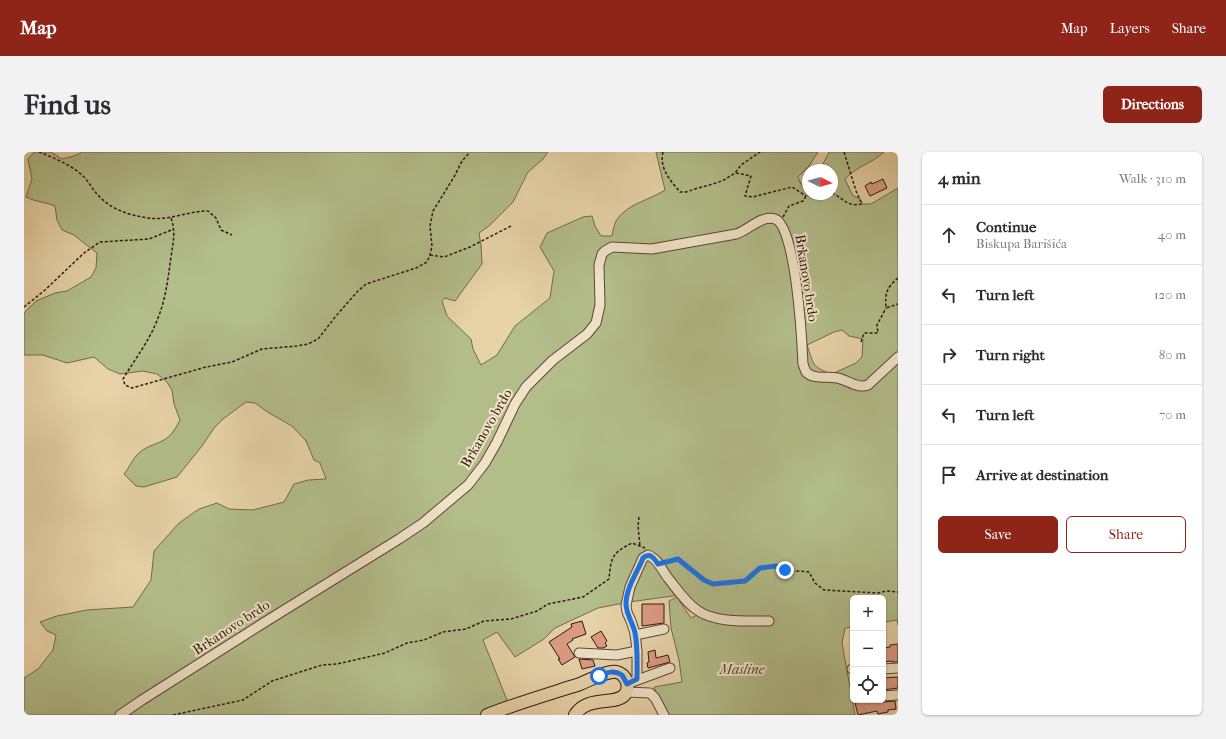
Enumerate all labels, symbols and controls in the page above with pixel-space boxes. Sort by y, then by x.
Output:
text: Map [20,17,56,39]
text: Map [1061,20,1088,37]
text: Layers [1110,20,1150,37]
text: Share [1172,20,1206,37]
button: Directions [1103,86,1202,123]
text: Find us [24,88,111,121]
north arrow [802,164,838,200]
text: 4 min [938,168,981,188]
text: Walk · 310 m [1119,171,1186,186]
text: Continue [976,218,1036,236]
icon: ahead [938,224,960,246]
text: 40 m [1158,227,1186,242]
street label: Brkanovo brdo [791,233,822,323]
text: Biskupa Barišića [976,236,1067,251]
icon: left [938,284,960,306]
text: Turn left [976,286,1034,304]
text: 120 m [1154,287,1186,302]
icon: right [938,344,960,366]
text: Turn right [976,346,1045,364]
text: 80 m [1159,347,1186,362]
street label: Brkanovo brdo [457,386,516,471]
icon: left [938,404,960,426]
text: Turn left [976,406,1034,424]
text: 70 m [1159,407,1186,422]
icon: arrive [938,464,960,486]
text: Arrive at destination [976,466,1108,484]
button: Save [938,516,1058,553]
button: Share [1066,516,1186,553]
route end [776,561,794,579]
map controls [850,595,886,703]
button: + [850,595,886,631]
street label: Brkanovo brdo [190,596,273,659]
button: − [850,631,886,667]
park label: Masline [719,661,765,678]
route start [590,667,608,685]
button: locate [850,667,886,703]

